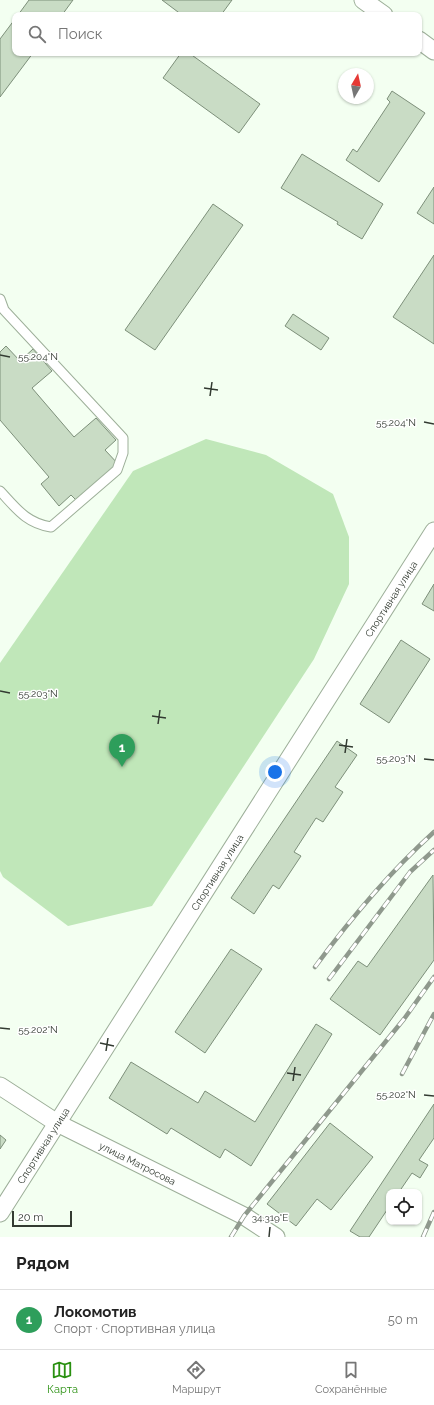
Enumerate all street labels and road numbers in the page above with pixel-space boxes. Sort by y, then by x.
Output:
street label: Спортивная улица [363,559,419,639]
street label: Спортивная улица [189,832,245,912]
street label: Спортивная улица [15,1105,71,1186]
street label: улица Матросова [98,1139,178,1187]

